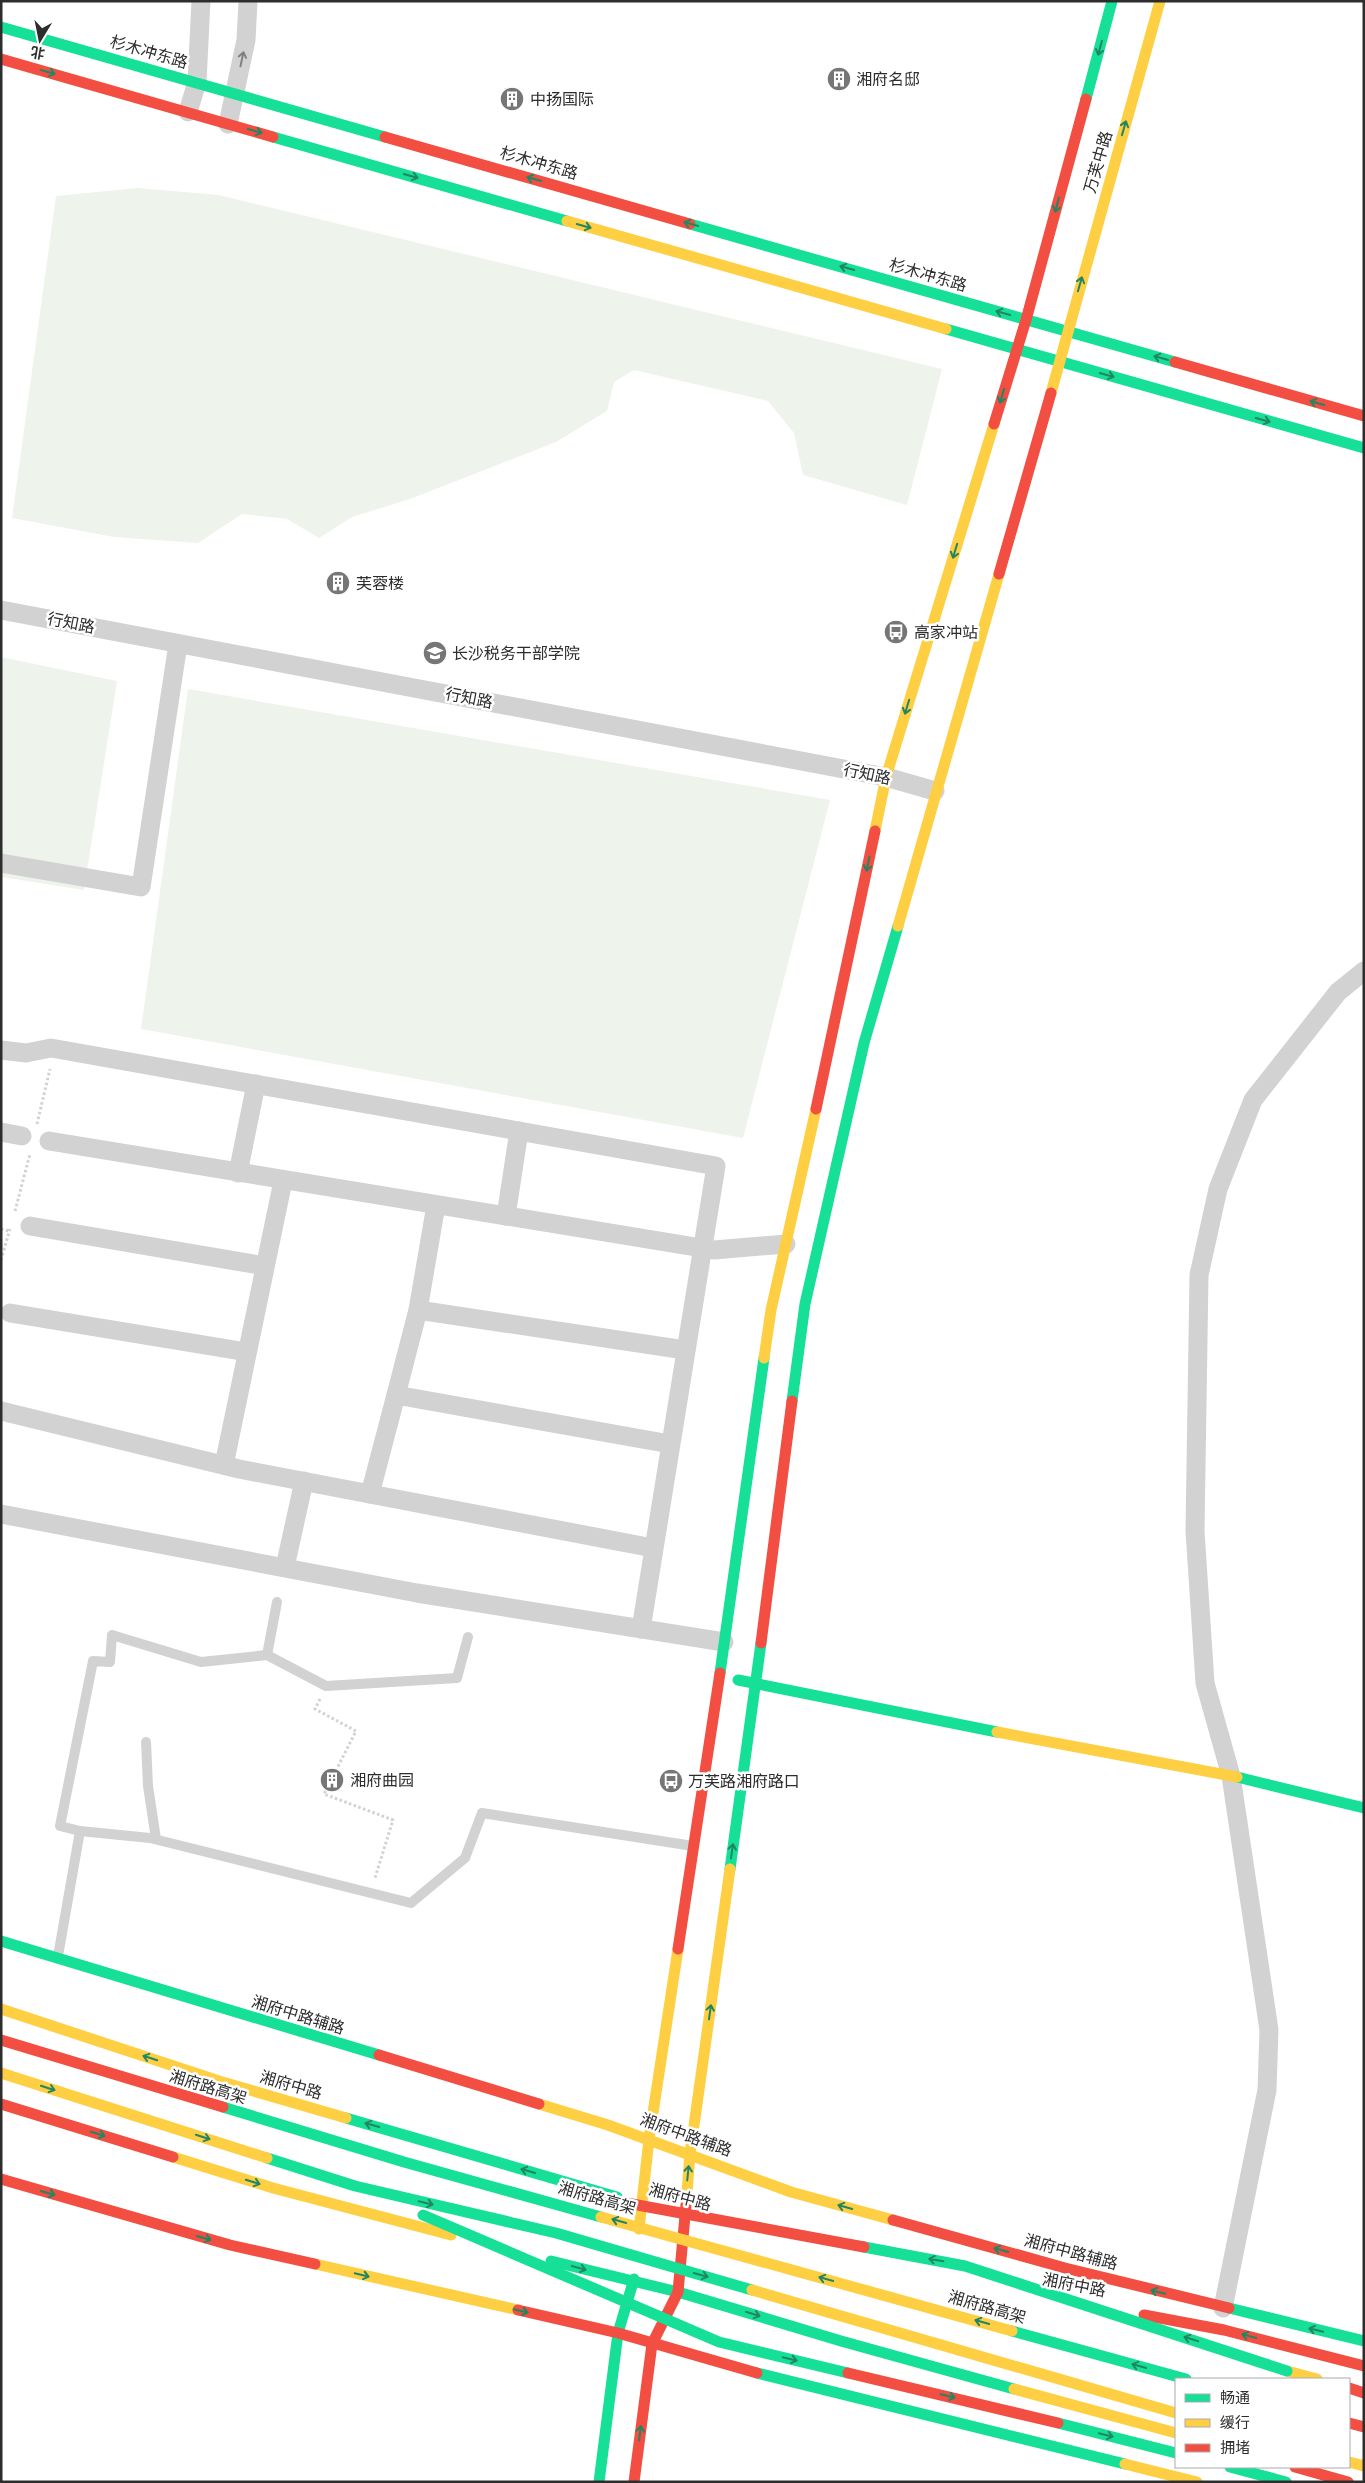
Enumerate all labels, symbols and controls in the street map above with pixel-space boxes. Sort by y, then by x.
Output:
north arrow [15,15,65,65]
street label: 杉木冲东路 [108,32,190,72]
one-way arrow [1094,40,1104,56]
text: 北 [29,44,46,62]
one-way arrow [238,51,248,67]
building icon: 湘府名邸 [826,66,852,92]
one-way arrow [40,68,56,78]
place label: 湘府名邸 [856,70,920,89]
building icon: 中扬国际 [499,86,525,112]
place label: 中扬国际 [530,90,594,109]
one-way arrow [1120,120,1130,136]
one-way arrow [246,127,262,137]
street label: 万芙中路 [1080,129,1116,195]
street label: 杉木冲东路 [498,143,580,183]
one-way arrow [403,172,419,181]
one-way arrow [527,174,543,183]
one-way arrow [1052,197,1061,213]
one-way arrow [683,218,699,228]
one-way arrow [576,221,592,231]
street label: 杉木冲东路 [887,255,969,295]
one-way arrow [839,263,855,273]
one-way arrow [1076,276,1085,292]
one-way arrow [995,308,1011,317]
one-way arrow [1153,352,1169,362]
one-way arrow [1098,371,1114,380]
one-way arrow [997,388,1006,403]
one-way arrow [1309,397,1325,407]
one-way arrow [1255,415,1271,425]
one-way arrow [949,543,959,559]
building icon: 芙蓉楼 [325,570,351,596]
place label: 芙蓉楼 [356,574,404,593]
street label: 行知路 [46,609,96,637]
bus stop icon: 高家冲站 [883,619,909,645]
place label: 高家冲站 [914,623,978,642]
school or university icon: 长沙税务干部学院 [422,640,448,666]
place label: 长沙税务干部学院 [452,644,580,663]
street label: 行知路 [444,684,494,712]
one-way arrow [902,698,911,714]
street label: 行知路 [842,760,892,788]
one-way arrow [862,856,872,872]
building icon: 湘府曲园 [319,1767,345,1793]
bus stop icon: 万芙路湘府路口 [658,1768,684,1794]
place label: 湘府曲园 [350,1771,414,1790]
place label: 万芙路湘府路口 [688,1772,800,1791]
one-way arrow [728,1844,738,1860]
street label: 湘府中路辅路 [249,1992,347,2038]
one-way arrow [705,2004,715,2020]
one-way arrow [142,2053,158,2062]
street label: 湘府路高架 [167,2066,249,2108]
street label: 湘府中路 [258,2067,324,2103]
one-way arrow [39,2084,55,2093]
street label: 湘府中路辅路 [638,2110,734,2160]
one-way arrow [364,2120,380,2130]
one-way arrow [90,2129,106,2139]
one-way arrow [194,2133,210,2143]
one-way arrow [520,2165,536,2175]
one-way arrow [683,2165,693,2181]
one-way arrow [245,2178,261,2188]
street label: 湘府路高架 [556,2178,638,2218]
street label: 湘府中路 [647,2180,713,2214]
one-way arrow [40,2188,56,2198]
one-way arrow [417,2199,433,2208]
one-way arrow [837,2201,853,2211]
one-way arrow [611,2216,627,2225]
street label: 湘府中路辅路 [1022,2230,1120,2274]
one-way arrow [196,2233,212,2243]
one-way arrow [994,2245,1010,2255]
one-way arrow [928,2255,944,2264]
one-way arrow [571,2264,587,2273]
one-way arrow [693,2270,709,2280]
street label: 湘府中路 [1041,2270,1107,2300]
one-way arrow [354,2271,370,2280]
one-way arrow [818,2273,834,2283]
street label: 湘府路高架 [946,2287,1028,2327]
one-way arrow [1151,2287,1167,2296]
one-way arrow [512,2307,528,2316]
one-way arrow [745,2310,761,2320]
one-way arrow [975,2317,991,2327]
one-way arrow [1309,2325,1325,2334]
one-way arrow [1241,2331,1257,2341]
one-way arrow [1183,2334,1199,2344]
one-way arrow [781,2355,797,2364]
one-way arrow [1131,2361,1147,2371]
legend [1175,2378,1350,2468]
text: 畅通 [1220,2389,1250,2407]
one-way arrow [939,2392,955,2401]
text: 缓行 [1220,2414,1250,2432]
one-way arrow [636,2426,646,2442]
one-way arrow [1097,2431,1113,2440]
text: 拥堵 [1220,2439,1250,2457]

